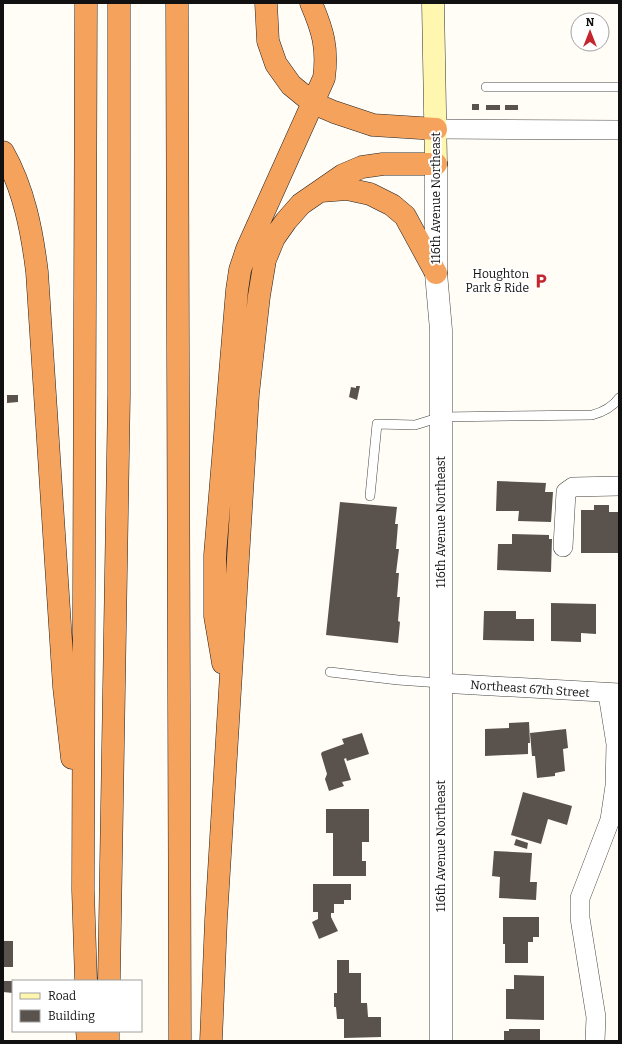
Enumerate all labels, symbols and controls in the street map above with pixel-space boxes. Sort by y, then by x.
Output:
north arrow [570,12,610,52]
text: N [586,16,595,29]
street label: 116th Avenue Northeast [429,131,443,264]
place label: Houghton Park & Ride [466,267,529,295]
parking icon: Houghton Park & Ride [532,272,550,290]
street label: 116th Avenue Northeast [434,455,448,588]
street label: Northeast 67th Street [470,678,591,700]
street label: 116th Avenue Northeast [434,779,448,912]
legend [12,980,142,1032]
text: Road [48,989,76,1003]
text: Building [48,1009,95,1023]

